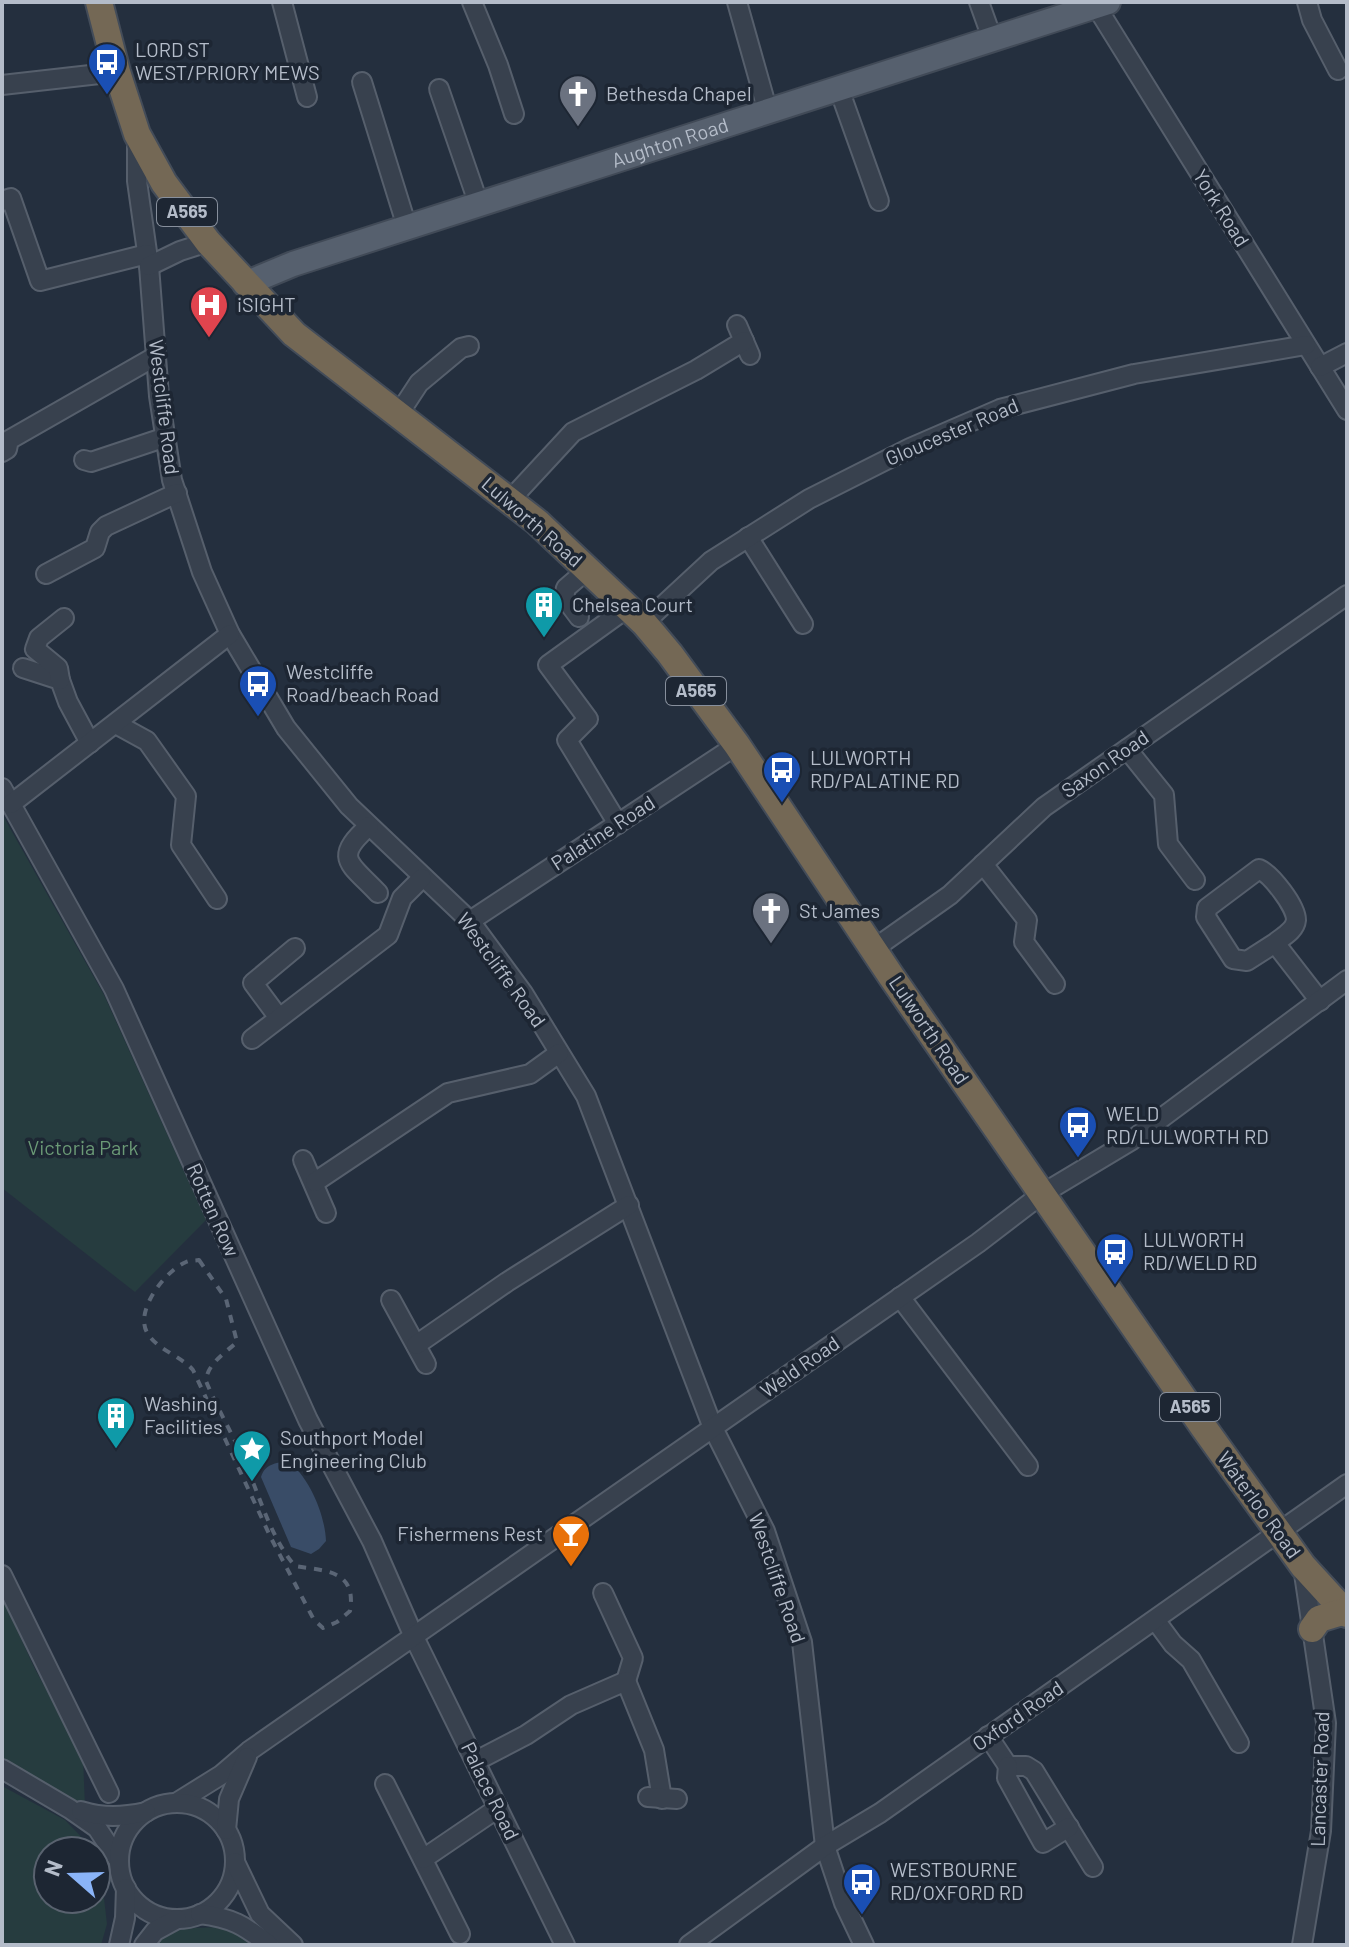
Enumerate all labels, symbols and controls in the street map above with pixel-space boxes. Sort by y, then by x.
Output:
place label: LORD ST WEST/PRIORY MEWS [135,37,320,84]
bus stop icon: LORD ST WEST/PRIORY MEWS [86,41,128,96]
church icon: Bethesda Chapel [557,73,599,128]
place label: Bethesda Chapel [606,81,752,105]
street label: Aughton Road [608,112,731,172]
street label: York Road [1189,164,1255,251]
road number: A565 [157,198,217,226]
hospital icon: iSIGHT [188,284,230,339]
place label: iSIGHT [237,292,296,316]
street label: Westcliffe Road [145,338,185,476]
street label: Gloucester Road [882,392,1022,470]
street label: Lulworth Road [477,471,588,571]
building icon: Chelsea Court [523,584,565,639]
place label: Chelsea Court [572,592,693,616]
place label: Westcliffe Road/beach Road [286,659,439,706]
bus stop icon: Westcliffe Road/beach Road [237,663,279,718]
road number: A565 [666,677,726,705]
street label: Saxon Road [1056,724,1153,802]
place label: LULWORTH RD/PALATINE RD [810,745,960,792]
bus stop icon: LULWORTH RD/PALATINE RD [761,749,803,804]
street label: Palatine Road [546,790,659,875]
church icon: St James [750,890,792,945]
place label: St James [799,898,880,922]
street label: Westcliffe Road [452,907,551,1031]
street label: Lulworth Road [885,971,975,1088]
place label: WELD RD/LULWORTH RD [1106,1101,1269,1148]
bus stop icon: WELD RD/LULWORTH RD [1057,1104,1099,1159]
park label: Victoria Park [27,1135,139,1159]
street label: Rotten Row [183,1159,245,1260]
place label: LULWORTH RD/WELD RD [1143,1227,1257,1274]
bus stop icon: LULWORTH RD/WELD RD [1094,1231,1136,1286]
street label: Weld Road [755,1330,844,1402]
place label: Washing Facilities [144,1391,223,1438]
road number: A565 [1160,1393,1220,1421]
building icon: Washing Facilities [95,1395,137,1450]
place label: Southport Model Engineering Club [280,1425,427,1472]
place icon: Southport Model Engineering Club [231,1428,273,1483]
street label: Waterloo Road [1213,1446,1307,1563]
street label: Westcliffe Road [744,1510,811,1646]
bar icon: Fishermens Rest [550,1513,592,1568]
place label: Fishermens Rest [397,1521,543,1545]
street label: Oxford Road [967,1675,1067,1755]
street label: Lancaster Road [1305,1711,1333,1847]
street label: Palace Road [457,1738,525,1843]
north arrow [32,1835,112,1915]
text: N [38,1856,67,1879]
place label: WESTBOURNE RD/OXFORD RD [890,1857,1023,1904]
bus stop icon: WESTBOURNE RD/OXFORD RD [841,1861,883,1916]

